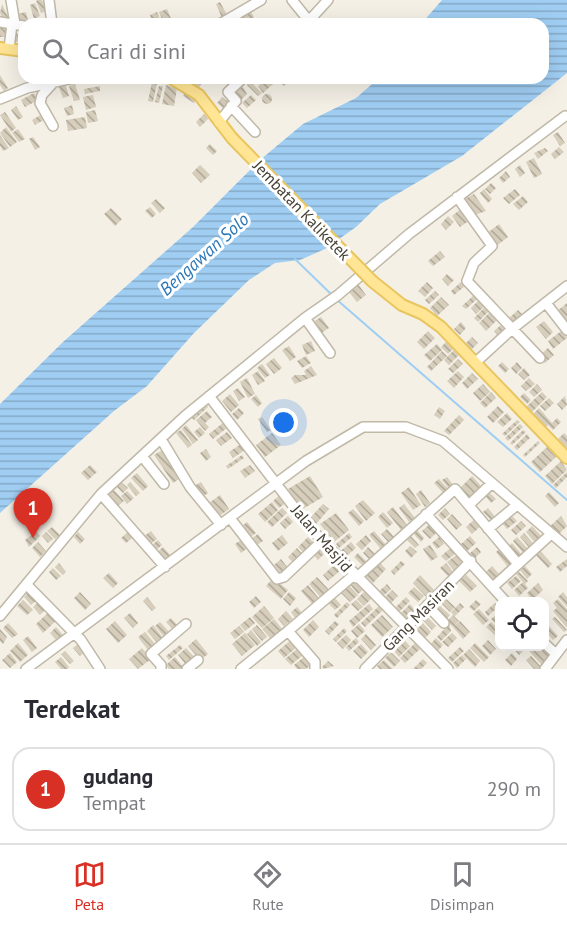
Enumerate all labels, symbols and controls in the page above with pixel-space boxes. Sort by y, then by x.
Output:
search box [18,18,549,84]
icon: search [39,35,72,68]
text: Cari di sini [87,37,186,65]
street label: Jembatan Kaliketek [248,155,355,265]
water label: Bengawan Solo [154,208,254,300]
your location [269,408,298,437]
pin: 1 [14,488,52,538]
street label: Jalan Masjid [287,499,357,576]
street label: Gang Masiran [378,575,458,655]
map controls [495,597,549,651]
button: locate [495,597,549,651]
text: Terdekat [24,692,120,725]
text: gudang [83,762,153,790]
text: 1 [40,776,51,802]
text: 290 m [487,776,541,802]
text: Tempat [83,790,145,816]
tab: Peta [73,858,106,914]
tab: Rute [251,858,284,914]
tab: Disimpan [430,858,494,914]

